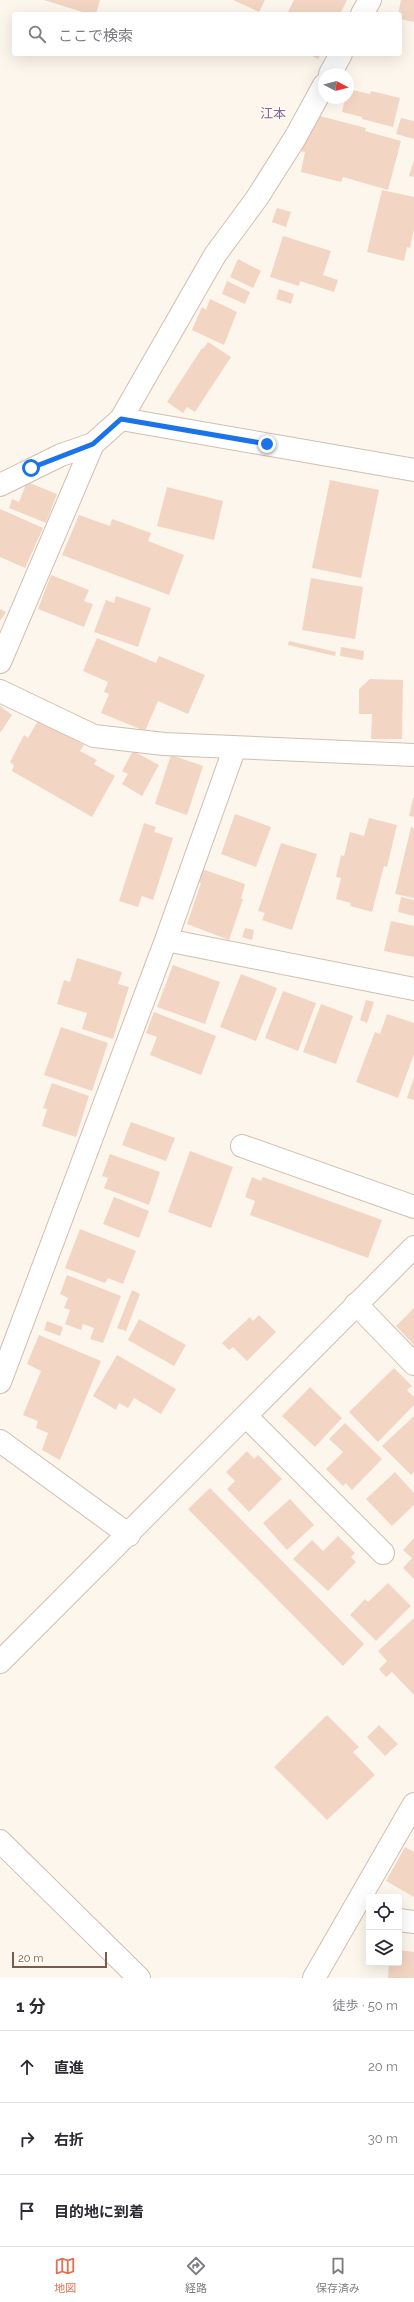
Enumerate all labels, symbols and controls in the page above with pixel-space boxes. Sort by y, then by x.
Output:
search box [12,12,402,56]
icon: search [26,23,48,45]
text: ここで検索 [58,27,133,45]
north arrow [318,68,354,104]
district label: 江本 [260,106,286,121]
route end [258,435,276,453]
route start [22,459,40,477]
map controls [366,1894,402,1966]
button: locate [366,1894,402,1930]
button: layers [366,1930,402,1966]
scale bar [12,1950,107,1969]
text: 20 m [18,1952,43,1965]
text: 1 分 [16,1996,45,2016]
text: 徒歩 · 50 m [333,1998,398,2013]
icon: ahead [16,2056,38,2078]
text: 直進 [54,2059,84,2077]
text: 20 m [368,2059,398,2074]
icon: right [16,2128,38,2150]
text: 右折 [54,2131,84,2149]
text: 30 m [368,2131,398,2146]
icon: arrive [16,2200,38,2222]
text: 目的地に到着 [54,2203,144,2221]
tab: 地図 [54,2255,76,2295]
tab: 経路 [185,2255,207,2295]
tab: 保存済み [316,2255,360,2295]

